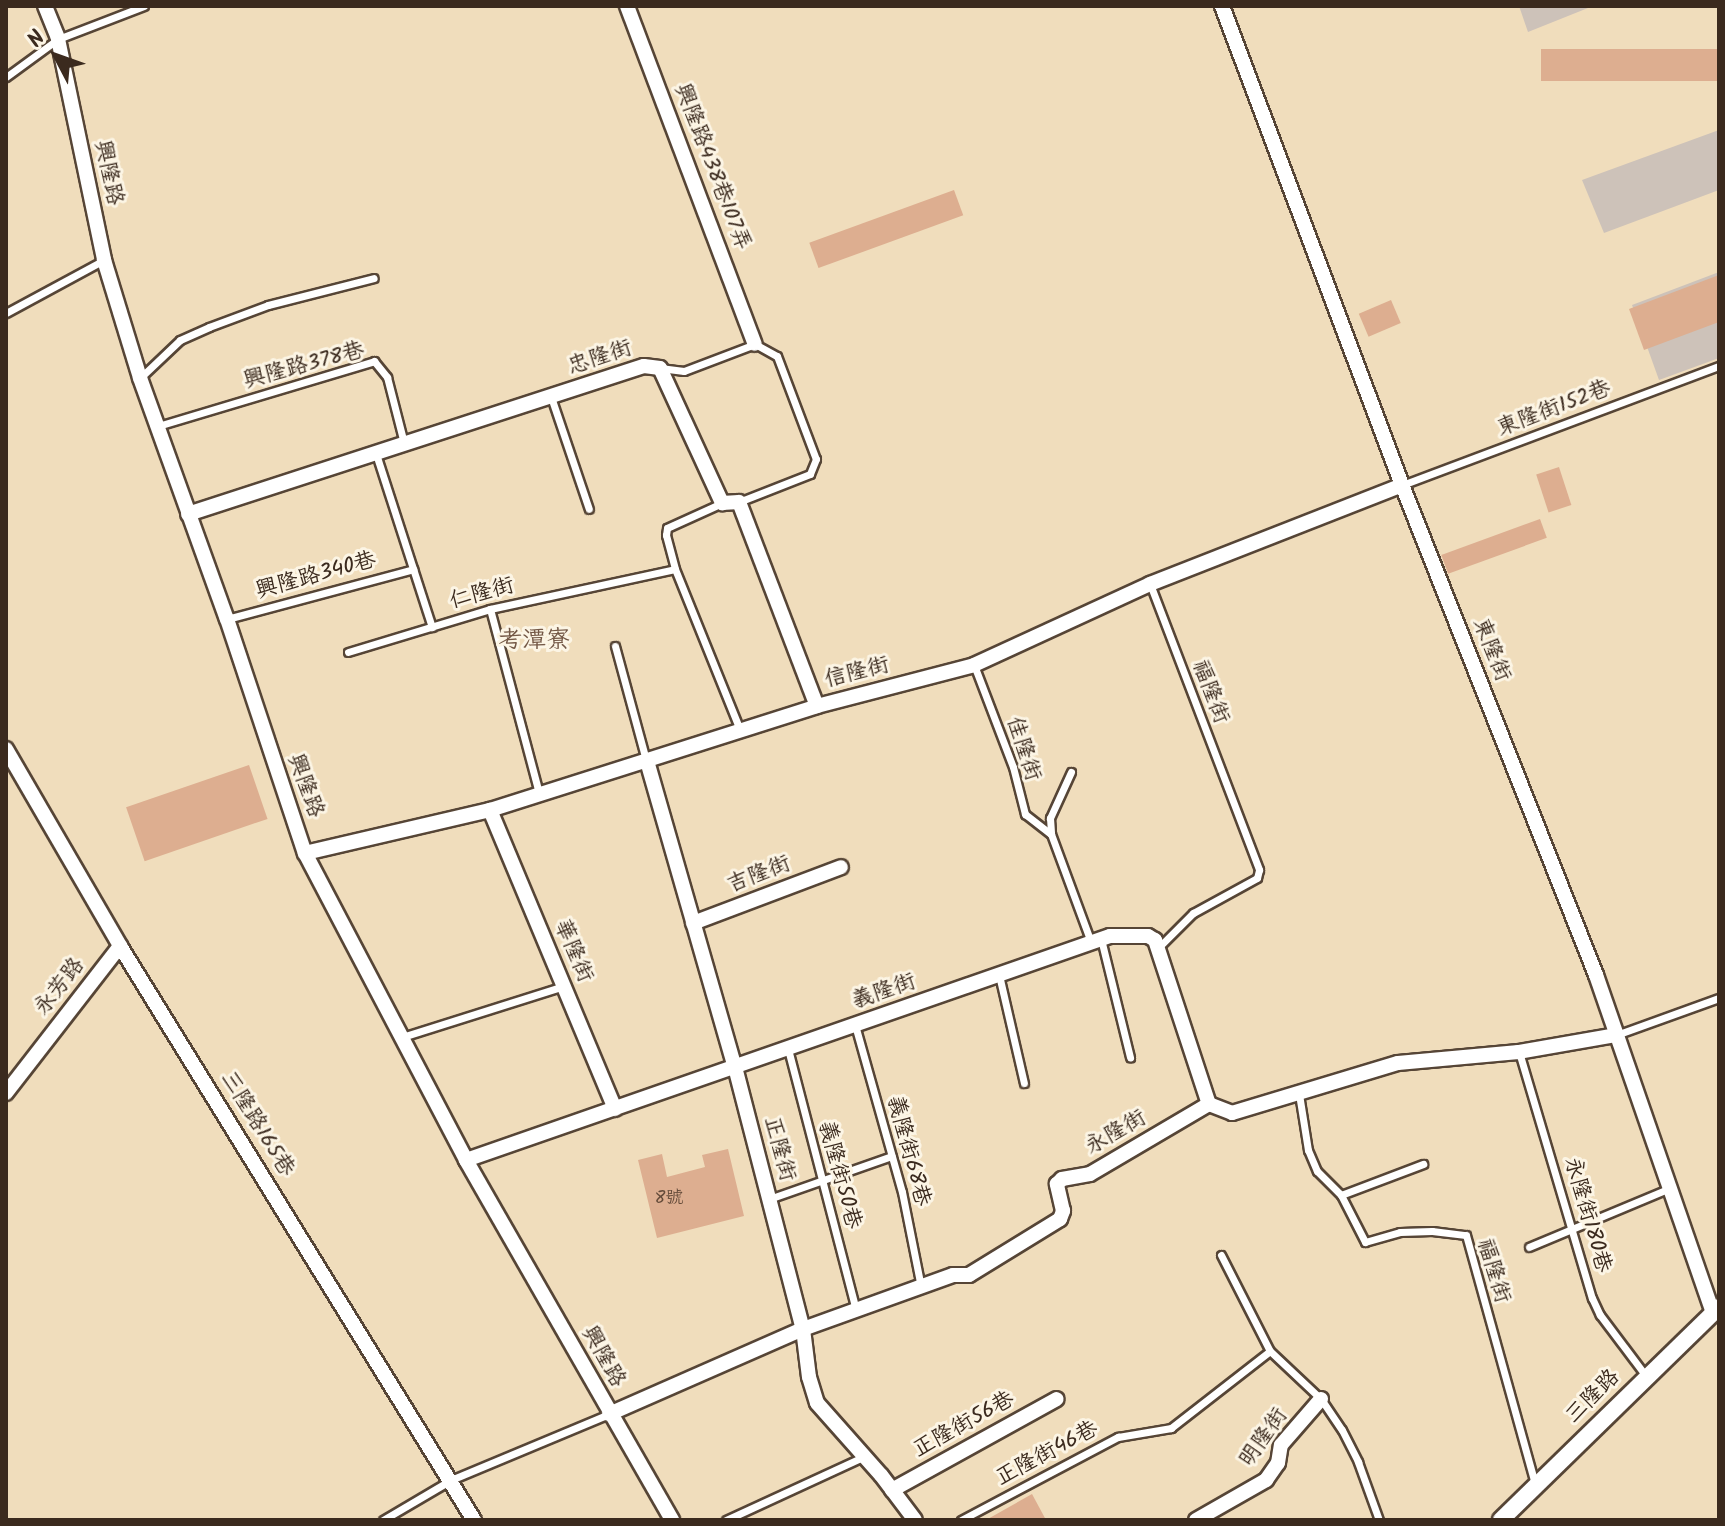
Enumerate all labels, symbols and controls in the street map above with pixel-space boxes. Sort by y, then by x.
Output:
north arrow [16,16,96,96]
text: N [20,23,55,57]
street label: 興隆路438巷107弄 [668,80,756,254]
street label: 興隆路 [88,138,128,208]
street label: 忠隆街 [565,335,635,381]
street label: 興隆路378巷 [241,337,367,395]
street label: 東隆街152巷 [1493,375,1615,443]
street label: 興隆路340巷 [253,547,379,605]
street label: 仁隆街 [447,573,517,615]
street label: 東隆街 [1466,614,1516,686]
district label: 考潭寮 [498,627,570,655]
street label: 信隆街 [822,652,892,694]
street label: 福隆街 [1186,656,1234,728]
street label: 佳隆街 [1000,714,1046,784]
street label: 興隆路 [281,750,329,822]
street label: 吉隆街 [723,851,795,899]
street label: 華隆街 [548,915,598,987]
street label: 永芳路 [29,953,91,1021]
street label: 義隆街 [849,969,919,1015]
street label: 三隆路165巷 [214,1067,300,1181]
street label: 義隆街68巷 [881,1093,935,1209]
street label: 永隆街 [1081,1105,1151,1161]
street label: 正隆街 [758,1114,800,1184]
street label: 義隆街50巷 [812,1118,866,1232]
street label: 永隆街180巷 [1558,1154,1616,1276]
house number: 8號 [655,1188,683,1210]
street label: 福隆街 [1471,1236,1515,1306]
street label: 興隆路 [575,1322,631,1392]
street label: 三隆路 [1560,1364,1626,1430]
street label: 正隆街56巷 [909,1386,1019,1464]
street label: 明隆街 [1234,1403,1294,1473]
street label: 正隆街46巷 [991,1416,1103,1492]

